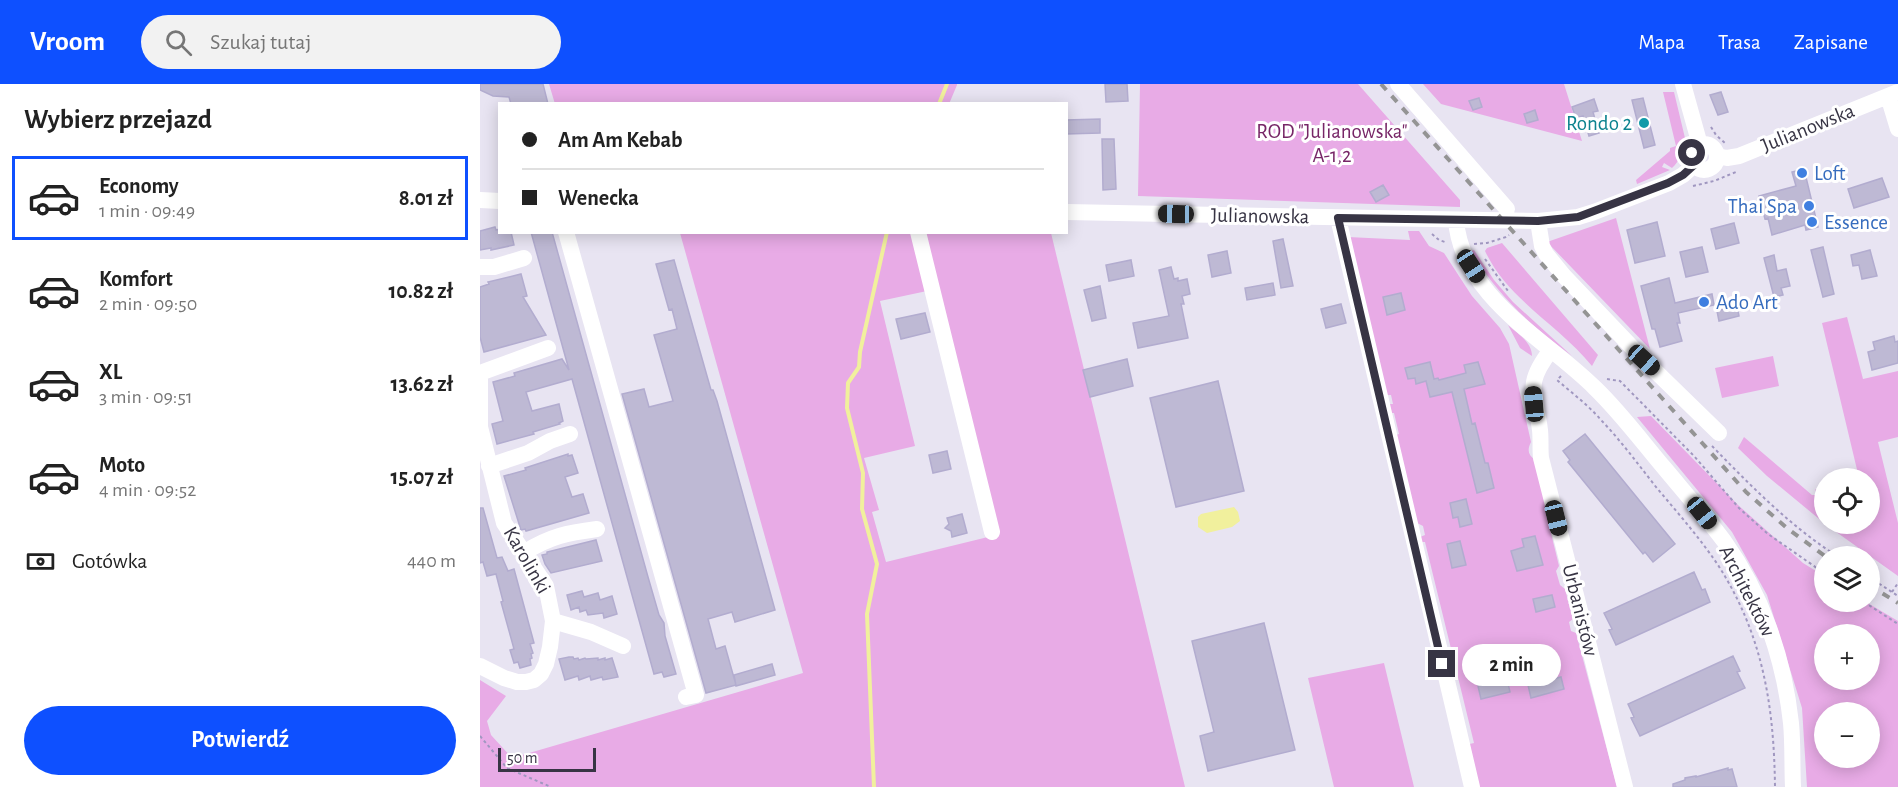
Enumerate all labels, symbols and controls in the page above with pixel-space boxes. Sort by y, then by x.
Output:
search box [141,15,561,69]
icon: search [162,26,195,59]
text: Vroom [30,28,105,56]
text: Szukaj tutaj [210,31,311,53]
text: Mapa [1639,32,1685,53]
text: Trasa [1718,32,1761,53]
text: Zapisane [1794,32,1868,53]
street label: Julianowska [1758,100,1858,156]
text: Wybierz przejazd [24,106,212,133]
place label: Rondo 2 [1566,113,1632,134]
marker: Rondo 2 [1637,116,1651,130]
park label: ROD "Julianowska" A-1,2 [1256,121,1408,166]
text: Am Am Kebab [558,129,683,151]
route start [1678,139,1705,166]
place label: Loft [1814,163,1846,184]
marker: Loft [1795,166,1809,180]
icon: car [27,171,81,225]
text: Economy [99,175,179,197]
text: 8.01 zł [399,187,453,209]
text: Wenecka [558,187,639,209]
place label: Thai Spa [1727,196,1797,217]
marker: Thai Spa [1802,199,1816,213]
text: 1 min · 09:49 [99,201,195,221]
car [1158,205,1194,223]
street label: Julianowska [1211,205,1310,227]
place label: Essence [1824,212,1888,233]
marker: Essence [1805,215,1819,229]
car [1454,246,1488,286]
icon: car [27,264,81,318]
text: Komfort [99,268,173,290]
text: 10.82 zł [388,280,453,302]
place label: Ado Art [1716,292,1778,313]
text: 2 min · 09:50 [99,294,197,314]
marker: Ado Art [1697,295,1711,309]
car [1625,341,1663,379]
icon: car [27,357,81,411]
text: XL [99,361,122,383]
text: 13.62 zł [391,373,453,395]
car [1523,385,1545,423]
text: 3 min · 09:51 [99,387,193,407]
icon: car [27,450,81,504]
text: Moto [99,454,145,476]
text: 15.07 zł [391,466,453,488]
map controls [1814,468,1880,768]
button: locate [1814,468,1880,534]
text: 4 min · 09:52 [99,480,196,500]
car [1684,493,1720,533]
car [1543,498,1569,538]
street label: Karolinki [500,523,554,597]
street label: Architektów [1715,542,1779,640]
icon: cash [24,545,57,578]
button: layers [1814,546,1880,612]
text: Gotówka [72,550,147,572]
text: 440 m [407,551,456,571]
street label: Urbanistów [1558,562,1602,658]
button: + [1814,624,1880,690]
callout: 2 min [1463,643,1562,685]
route end [1428,650,1455,677]
text: 2 min [1489,655,1534,675]
button: − [1814,702,1880,768]
button: Potwierdź [24,706,456,775]
scale bar [498,745,596,772]
text: 50 m [507,750,538,766]

